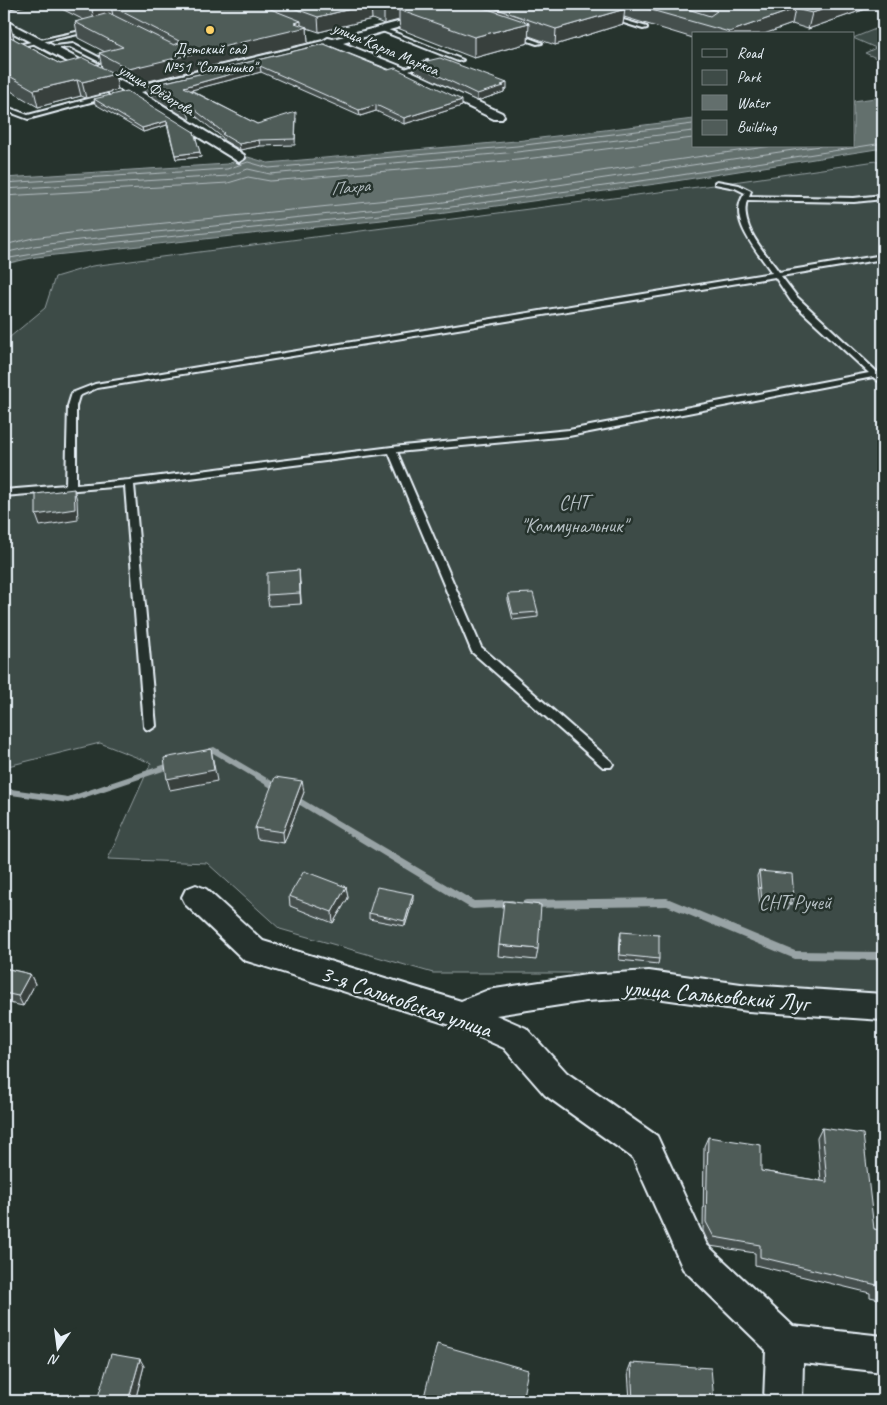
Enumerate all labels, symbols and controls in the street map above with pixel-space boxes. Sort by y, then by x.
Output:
street label: улица Карла Маркса [329,17,443,81]
marker: Детский сад №51 "Солнышко" [204,24,216,36]
legend [692,32,854,148]
place label: Детский сад №51 "Солнышко" [163,39,260,77]
text: Road [737,44,764,63]
street label: улица Фёдорова [114,59,199,121]
text: Park [737,68,762,87]
text: Water [737,94,771,113]
text: Building [737,118,777,137]
water label: Пахра [329,174,372,200]
park label: СНТ "Коммунальник" [521,490,631,538]
park label: СНТ Ручей [759,890,833,915]
street label: 3-я Сальковская улица [316,958,497,1045]
street label: улица Сальковский Луг [620,972,813,1018]
north arrow [32,1322,82,1372]
text: N [46,1350,61,1369]

